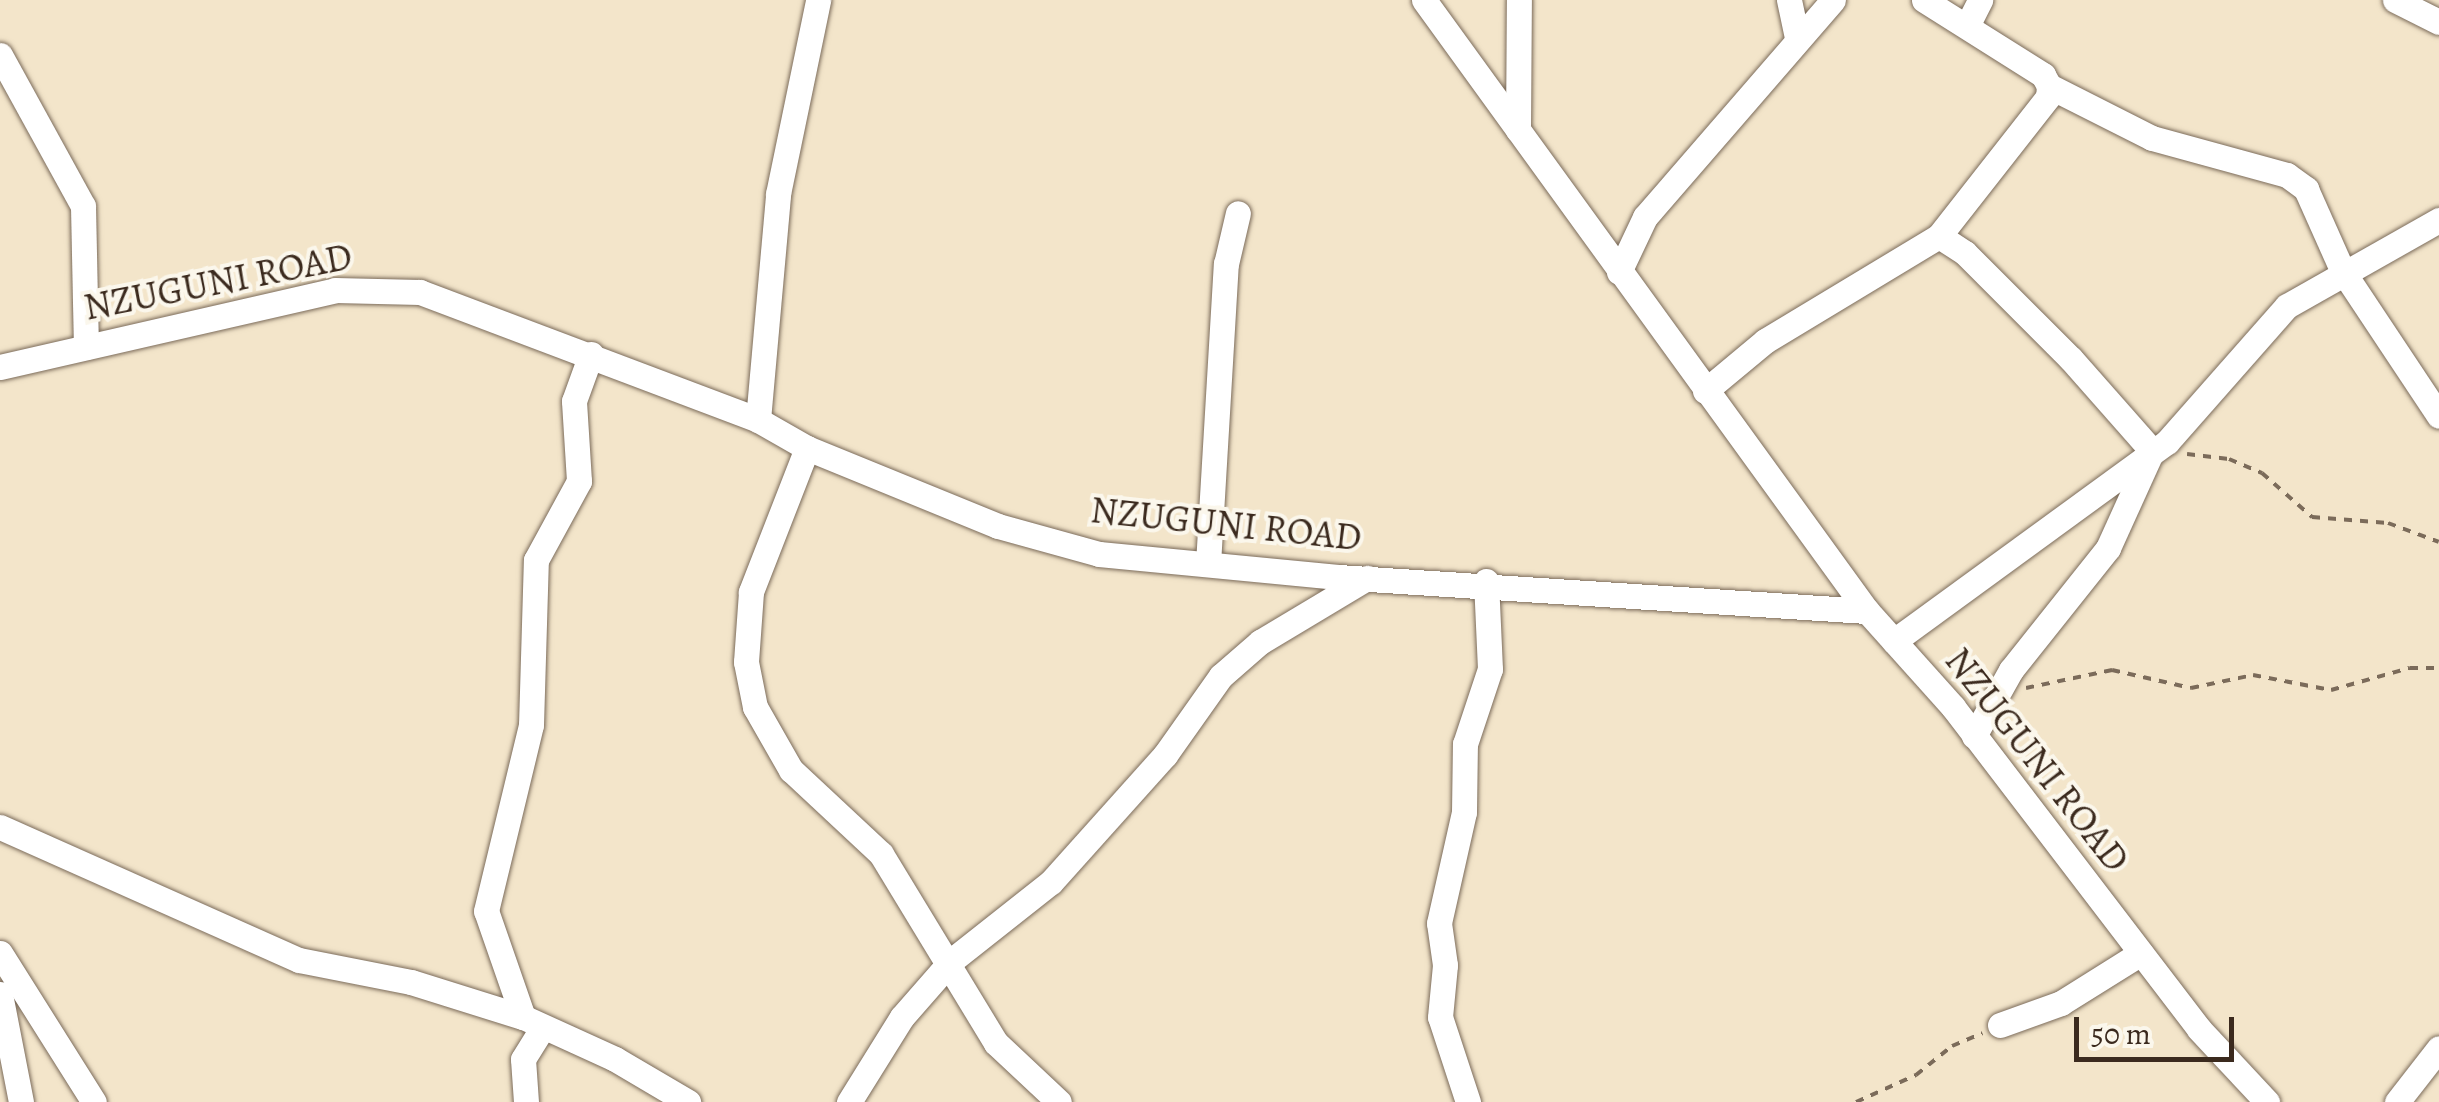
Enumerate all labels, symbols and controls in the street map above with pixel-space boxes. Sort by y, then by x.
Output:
street label: NZUGUNI ROAD [80,234,356,330]
street label: NZUGUNI ROAD [1088,487,1364,561]
street label: NZUGUNI ROAD [1935,639,2139,881]
scale bar [2079,997,2239,1059]
text: 50 m [2091,1014,2151,1054]

